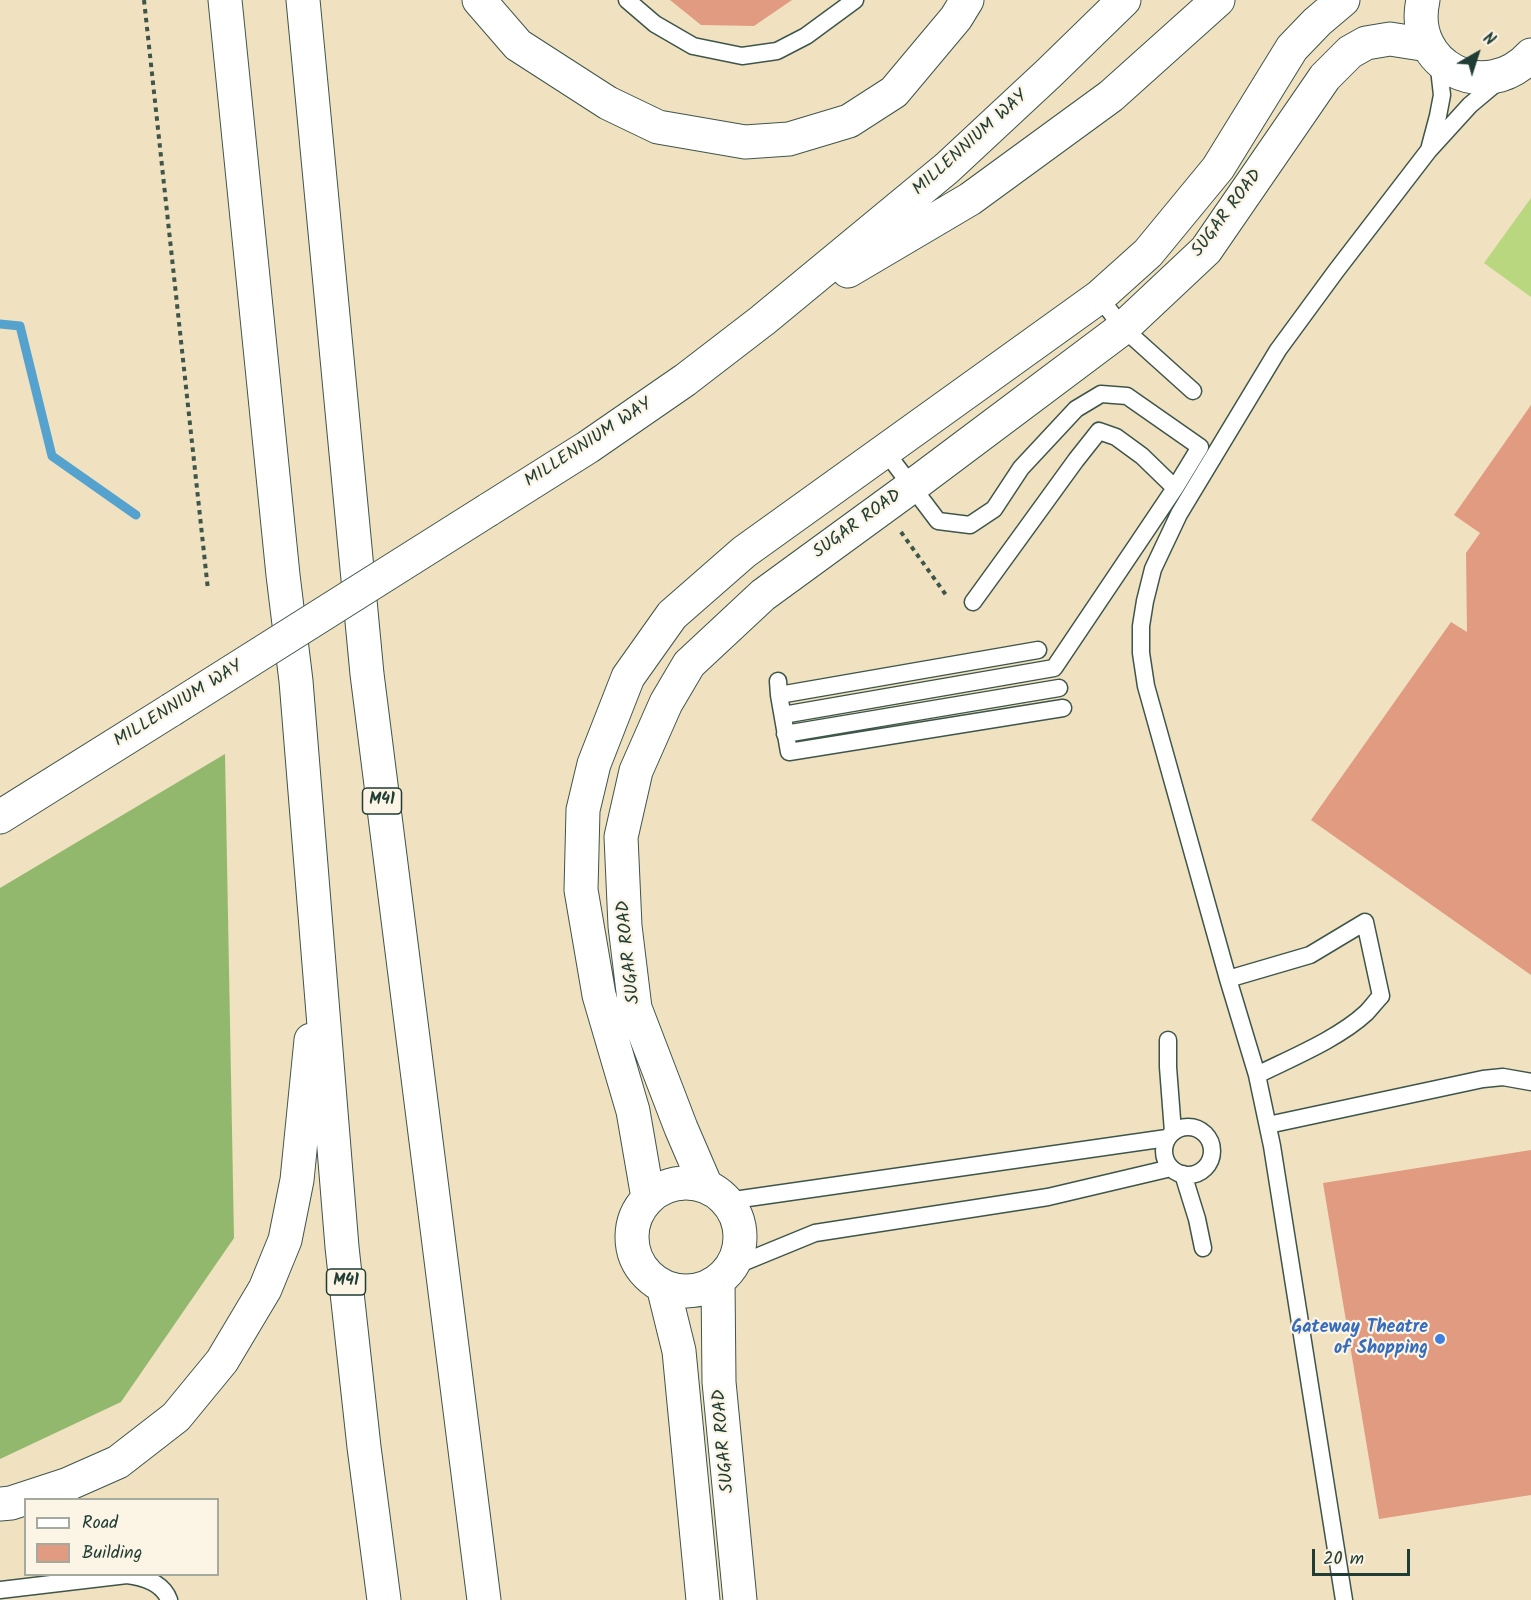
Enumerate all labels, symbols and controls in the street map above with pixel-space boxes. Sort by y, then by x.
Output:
north arrow [1447,24,1507,84]
text: N [1477,27,1500,53]
street label: MILLENNIUM WAY [909,87,1033,201]
street label: SUGAR ROAD [1188,166,1268,262]
street label: MILLENNIUM WAY [521,395,657,493]
street label: SUGAR ROAD [810,486,906,564]
street label: MILLENNIUM WAY [111,657,247,753]
road number: M41 [362,788,401,814]
street label: SUGAR ROAD [614,899,646,1005]
road number: M41 [326,1269,366,1295]
place label: Gateway Theatre of Shopping [1292,1318,1428,1360]
marker: Gateway Theatre of Shopping [1433,1332,1447,1346]
street label: SUGAR ROAD [710,1388,740,1494]
legend [24,1498,219,1576]
text: Road [82,1509,118,1538]
scale bar [1315,1537,1412,1575]
text: Building [82,1539,142,1568]
text: 20 m [1323,1545,1364,1574]

